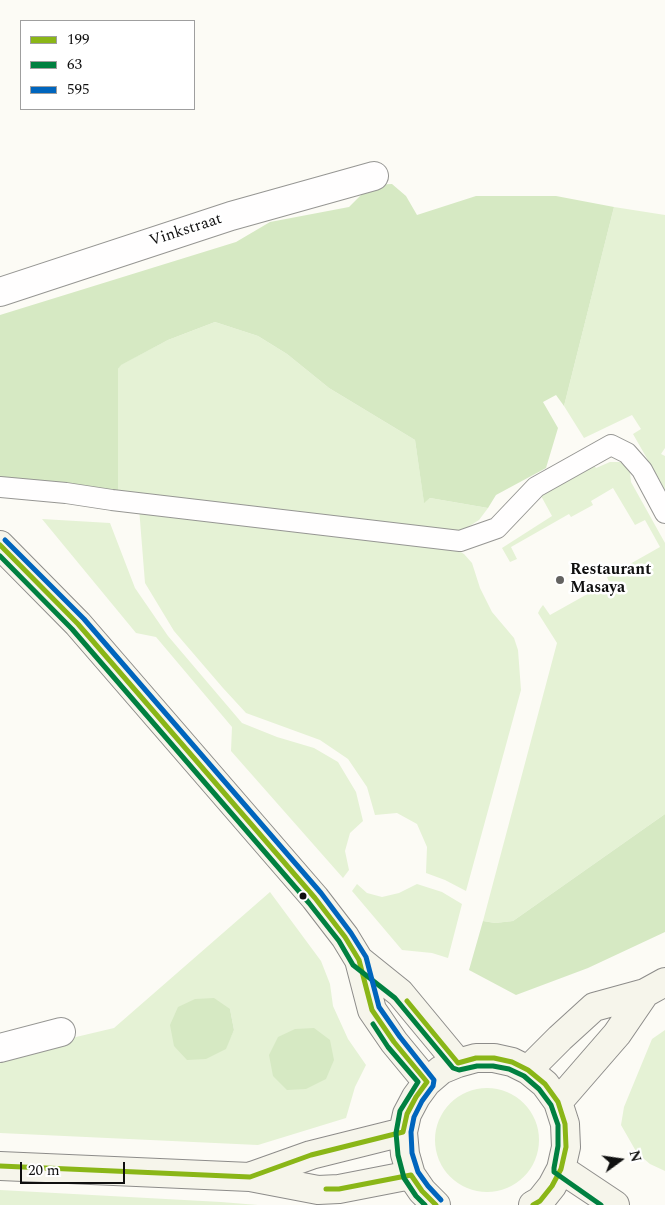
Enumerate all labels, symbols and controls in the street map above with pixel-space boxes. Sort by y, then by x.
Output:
legend [20,20,195,110]
text: 199 [67,28,90,51]
text: 63 [67,53,82,76]
text: 595 [67,78,90,101]
street label: Vinkstraat [147,210,225,252]
place label: Restaurant Masaya [570,561,651,599]
marker: Restaurant Masaya [554,574,566,586]
unlabelled marker [298,891,308,901]
north arrow [595,1135,645,1185]
text: N [623,1148,647,1164]
scale bar [22,1152,128,1184]
text: 20 m [28,1159,60,1182]

